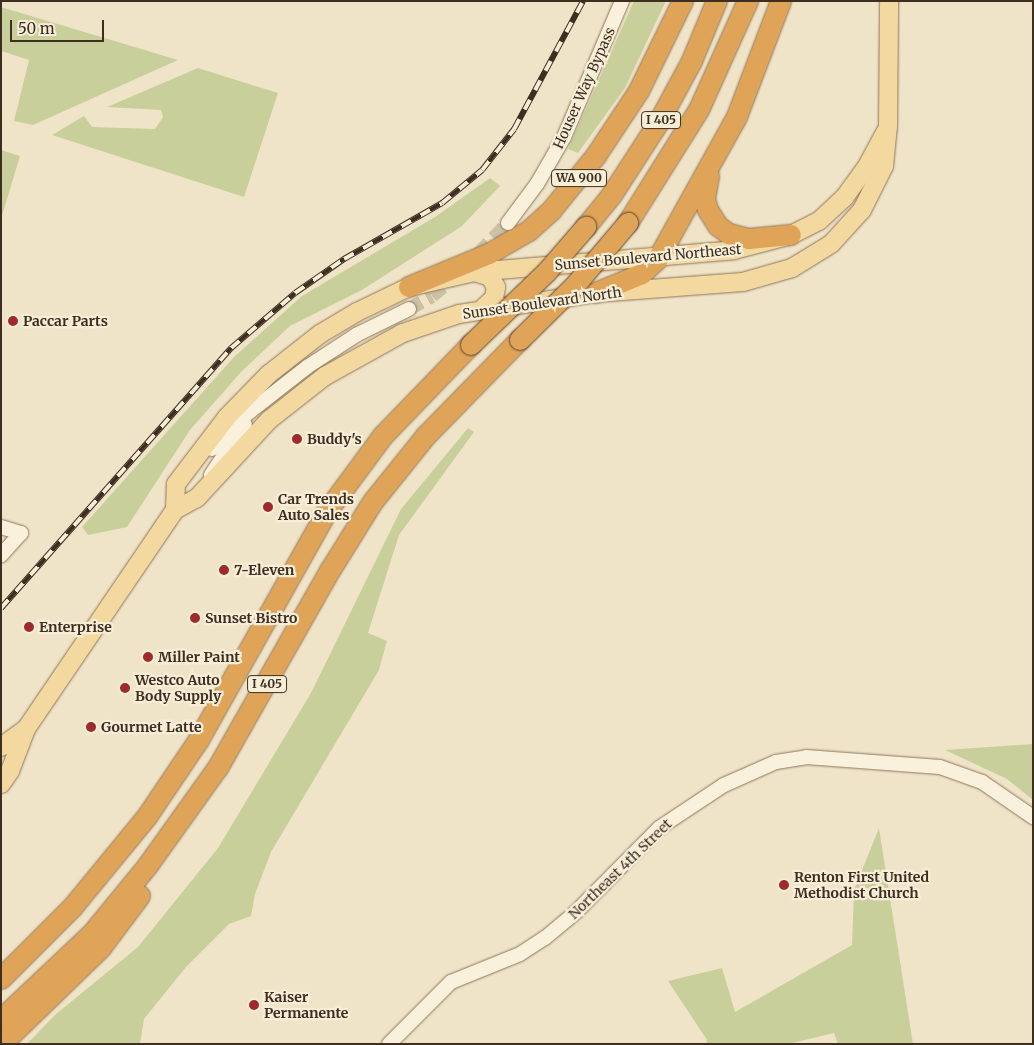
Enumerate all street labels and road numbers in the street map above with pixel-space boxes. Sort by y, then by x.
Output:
street label: Houser Way Bypass [550,25,618,151]
road number: I 405 [641,110,681,130]
road number: WA 900 [550,168,608,188]
street label: Sunset Boulevard Northeast [554,240,742,274]
street label: Sunset Boulevard North [461,284,623,322]
road number: I 405 [247,674,287,694]
street label: Northeast 4th Street [565,815,675,923]

